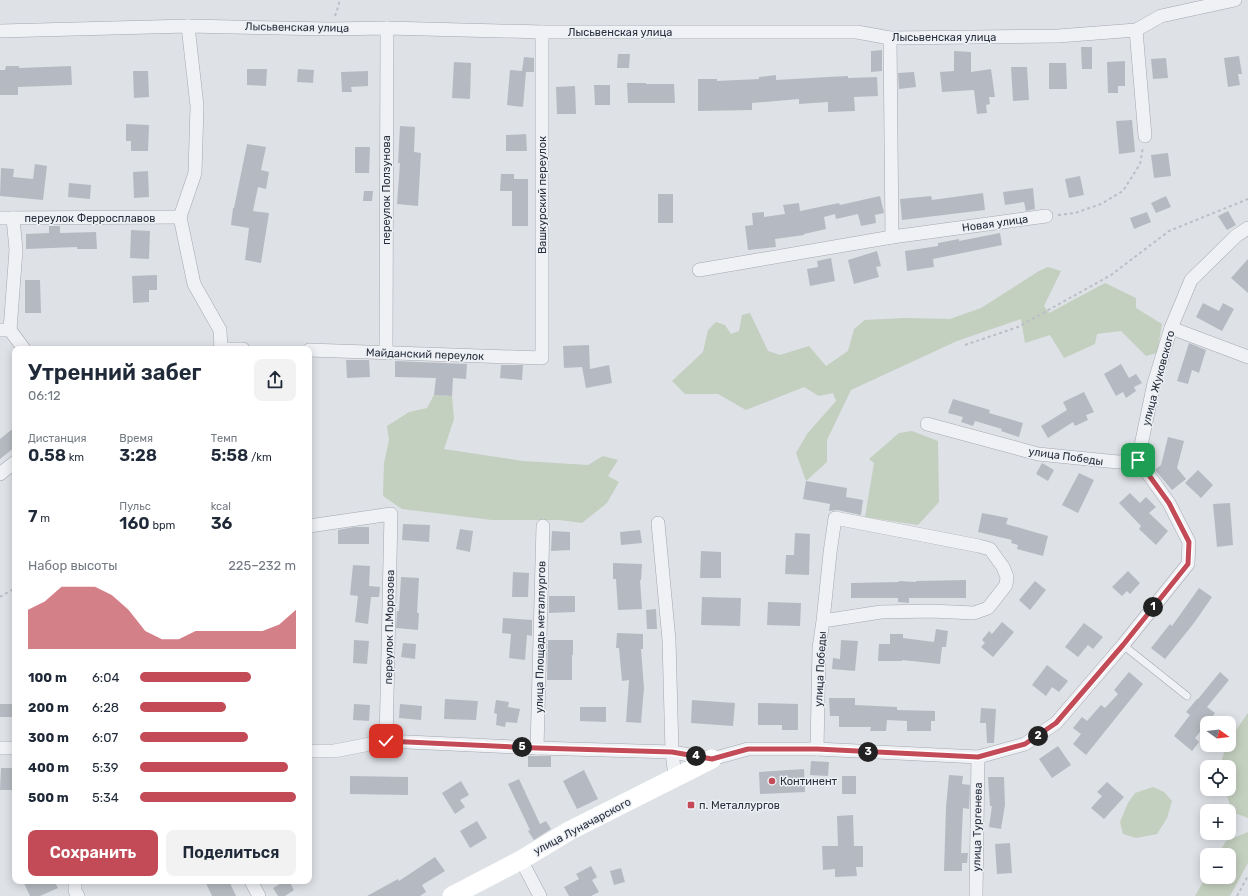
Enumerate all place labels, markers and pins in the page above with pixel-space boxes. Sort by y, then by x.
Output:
pin [1121,443,1155,477]
pin: 1 [1143,597,1163,617]
pin [369,724,403,758]
pin: 2 [1028,726,1048,746]
pin: 5 [512,737,532,757]
pin: 3 [858,742,878,762]
pin: 4 [686,746,706,766]
place label: Континент [780,775,838,788]
marker: Континент [767,776,777,786]
place label: п. Металлургов [699,799,780,812]
marker: п. Металлургов [686,800,696,810]

